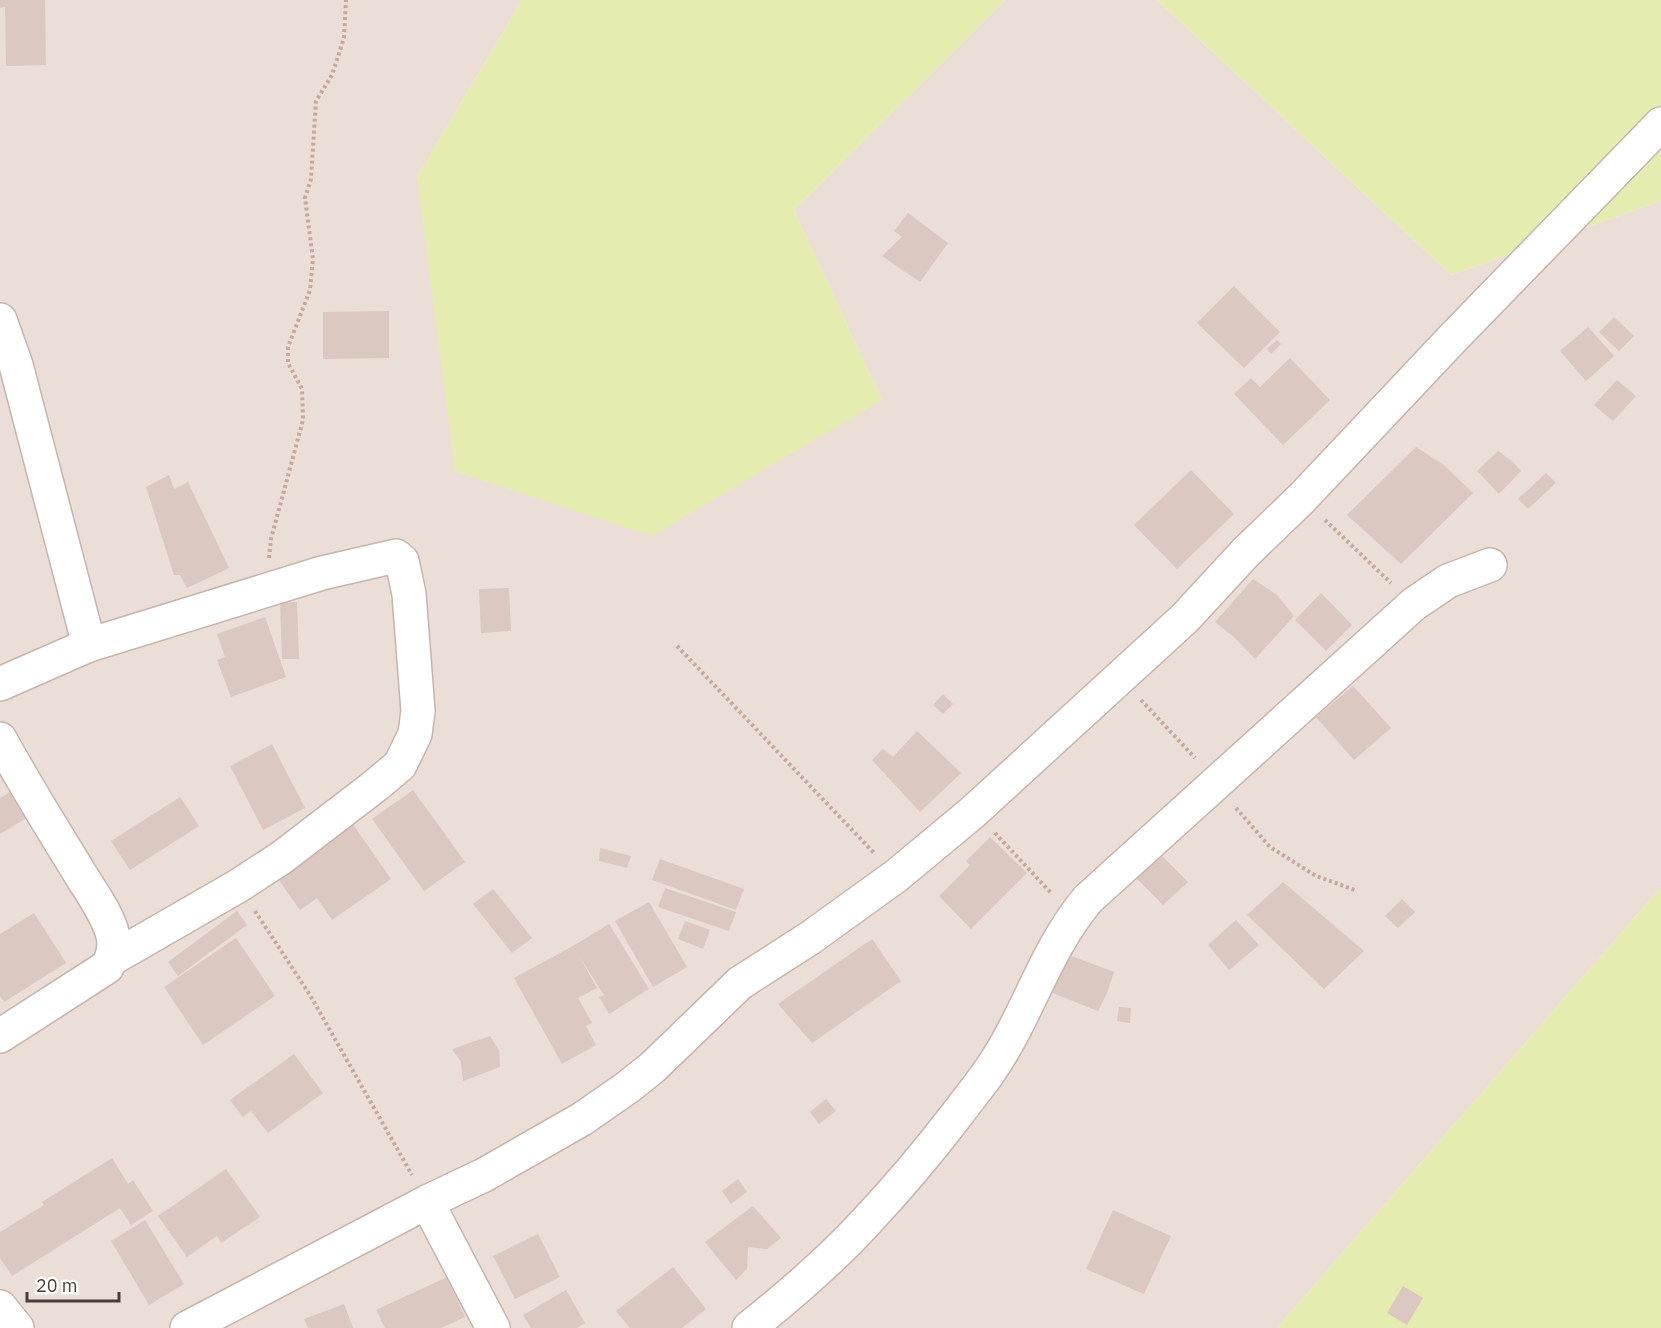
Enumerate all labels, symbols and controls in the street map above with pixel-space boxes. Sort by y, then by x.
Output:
scale bar [27,1265,118,1303]
text: 20 m [36,1274,78,1297]

